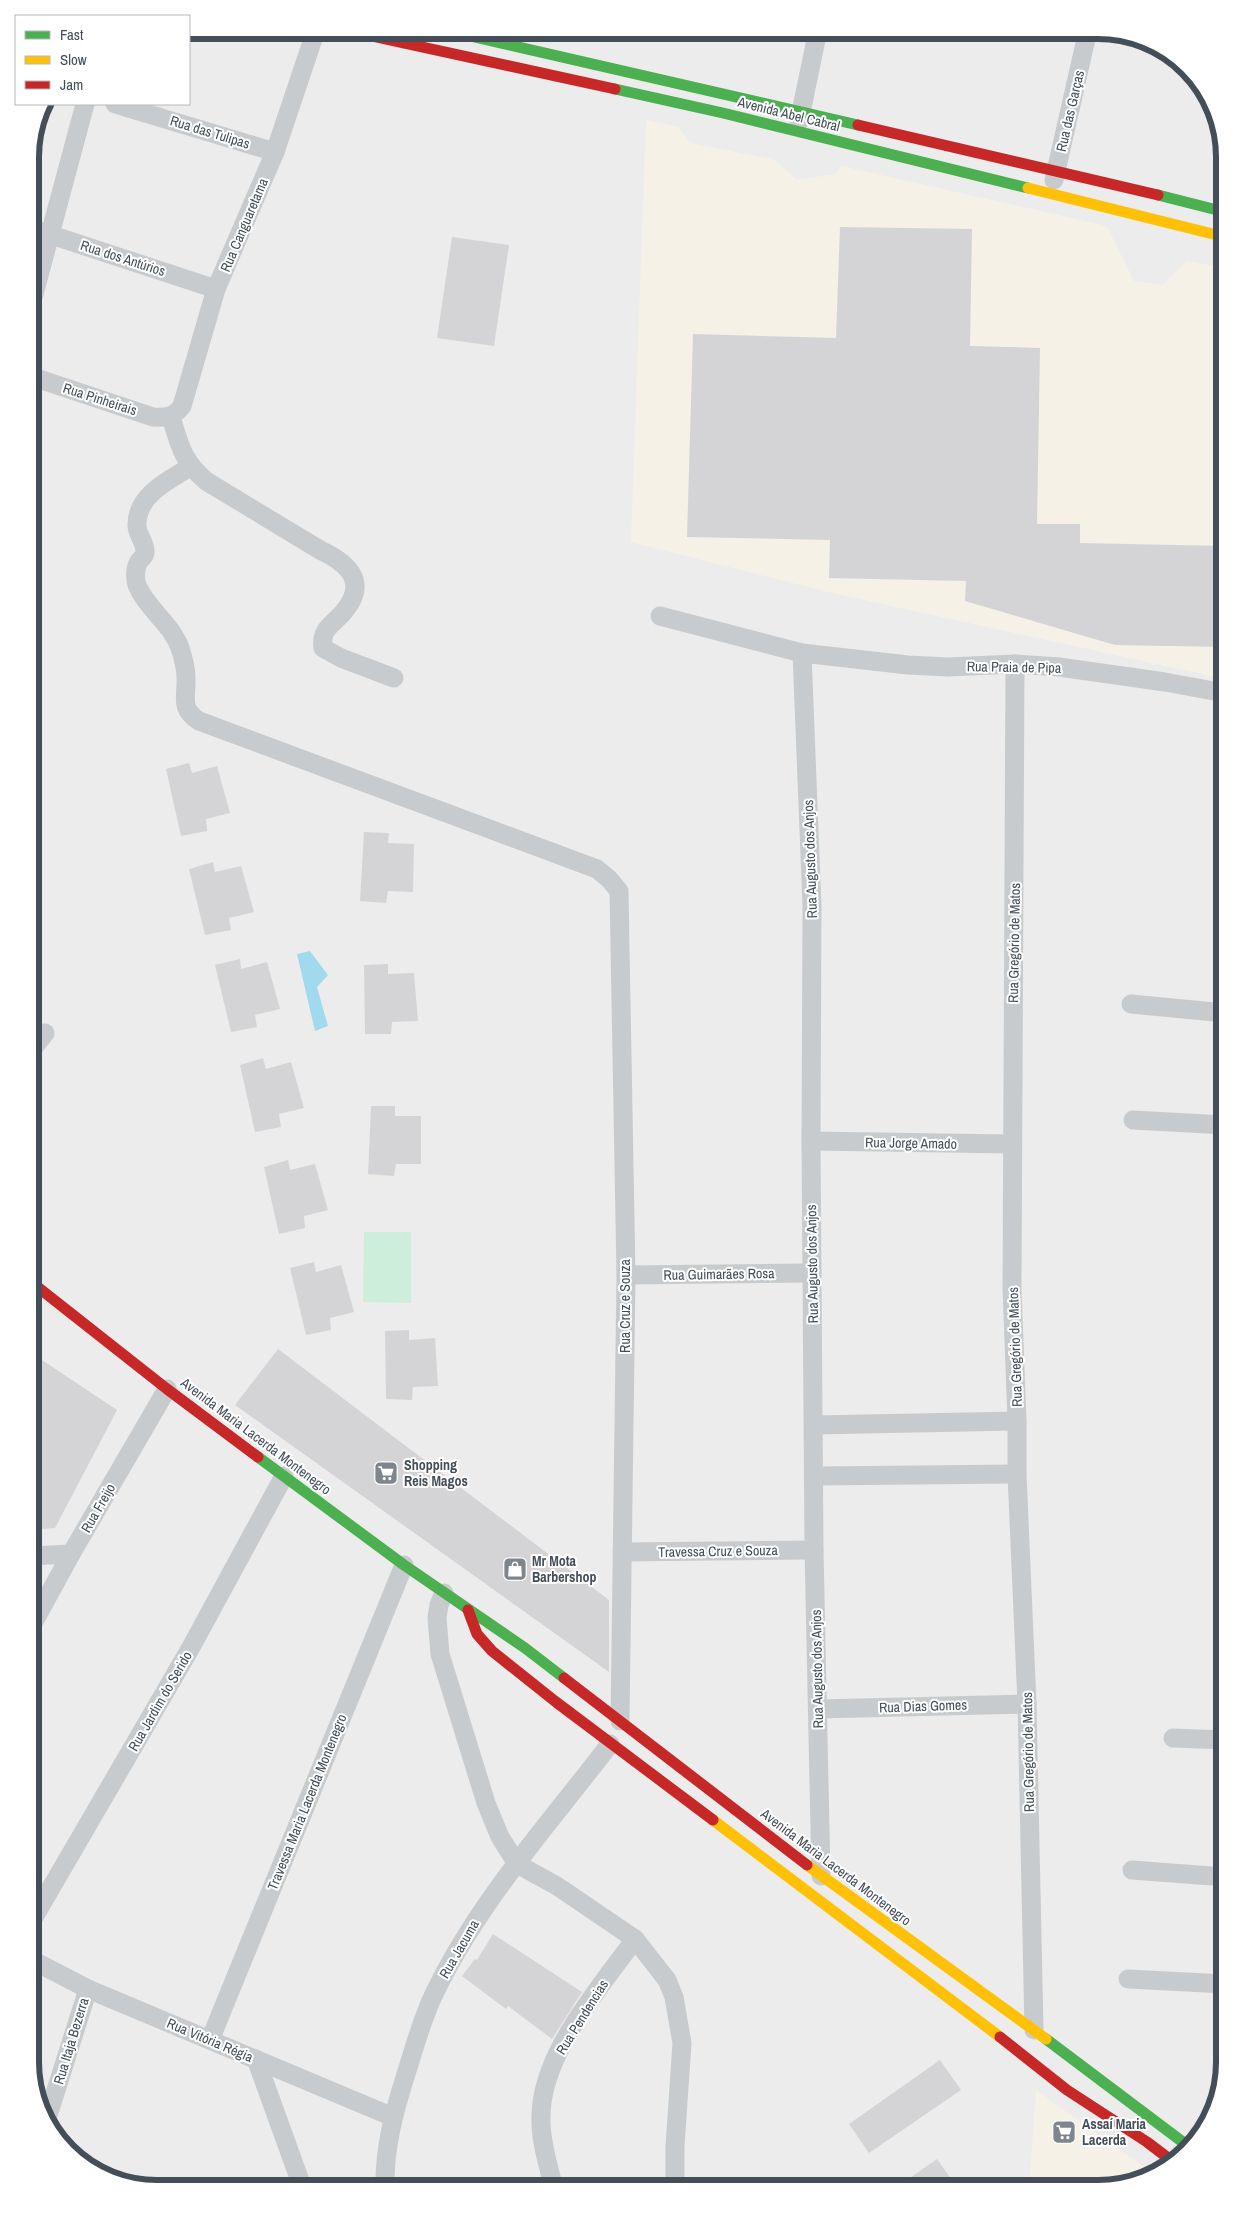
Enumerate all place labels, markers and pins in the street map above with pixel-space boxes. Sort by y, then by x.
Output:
place label: Shopping Reis Magos [404,1456,468,1490]
supermarket icon: Shopping Reis Magos [373,1460,399,1486]
place label: Mr Mota Barbershop [532,1552,596,1586]
shop icon: Mr Mota Barbershop [502,1556,528,1582]
place label: Assaí Maria Lacerda [1082,2115,1146,2149]
supermarket icon: Assaí Maria Lacerda [1051,2119,1077,2145]

